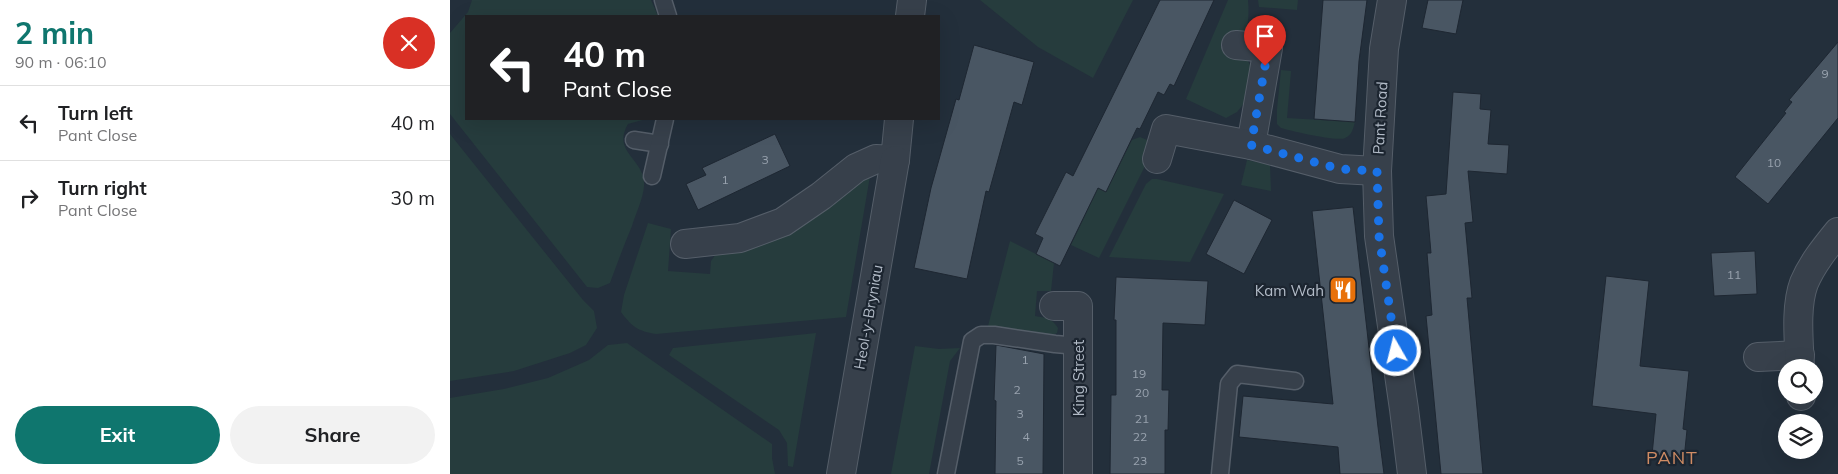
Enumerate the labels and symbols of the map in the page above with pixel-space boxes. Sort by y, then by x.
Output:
pin [1244,15,1286,66]
house number: 9 [1821,66,1829,81]
street label: Pant Road [1369,81,1391,155]
house number: 3 [761,152,769,167]
house number: 10 [1767,155,1781,170]
house number: 1 [721,172,729,187]
street label: Heol-y-Bryniau [849,263,887,371]
house number: 11 [1727,267,1741,282]
restaurant icon: Kam Wah [1328,275,1358,305]
place label: Kam Wah [1255,281,1324,300]
position arrow [1369,324,1421,376]
street label: King Street [1069,340,1088,416]
house number: 1 [1021,352,1029,367]
house number: 19 [1132,366,1146,381]
house number: 2 [1013,382,1021,397]
house number: 20 [1135,385,1149,400]
house number: 3 [1016,406,1024,421]
house number: 21 [1135,411,1149,426]
house number: 4 [1022,429,1030,444]
house number: 22 [1133,429,1147,444]
district label: PANT [1646,446,1698,469]
house number: 5 [1016,453,1024,468]
house number: 23 [1133,453,1147,468]

